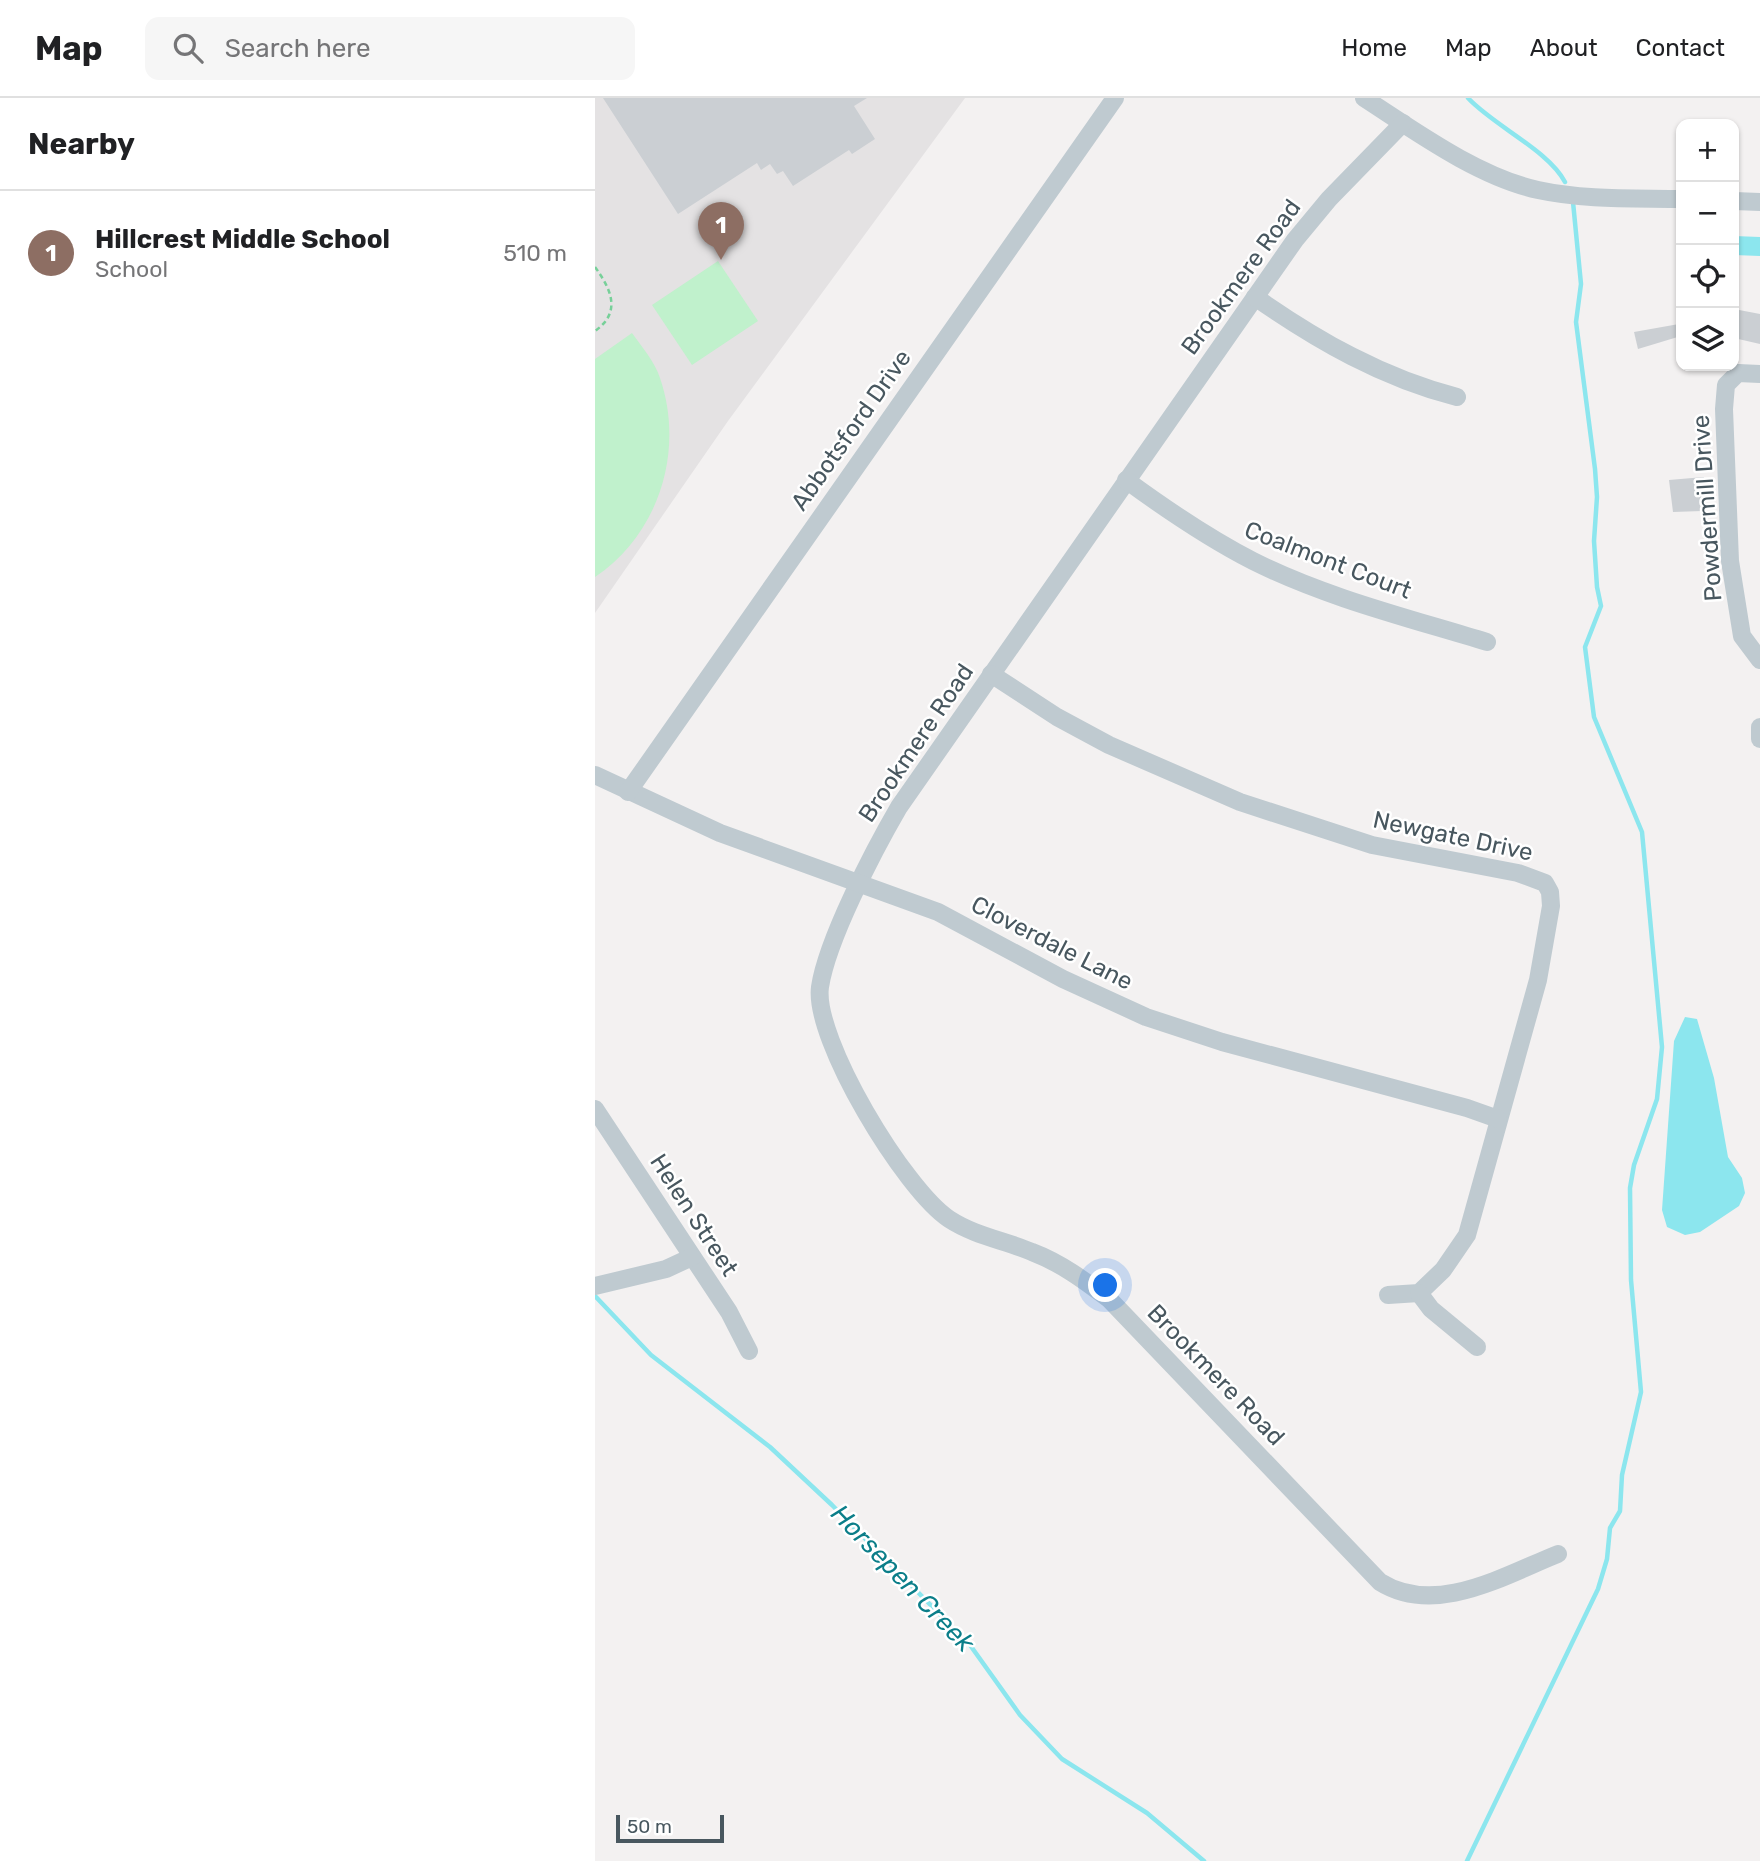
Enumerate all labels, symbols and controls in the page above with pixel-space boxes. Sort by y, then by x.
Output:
search box [145,17,635,80]
text: Map [35,29,103,68]
icon: search [169,29,207,67]
text: Search here [225,33,370,64]
text: Home [1341,34,1407,62]
text: Map [1445,34,1492,62]
text: About [1530,34,1598,62]
text: Contact [1636,34,1725,62]
map controls [1676,119,1739,371]
button: + [1676,119,1739,182]
text: Nearby [28,126,135,162]
button: − [1676,182,1739,245]
street label: Brookmere Road [1175,194,1307,360]
pin: 1 [698,202,744,260]
text: Hillcrest Middle School [95,224,390,255]
text: 1 [45,239,57,267]
text: 510 m [503,239,567,267]
button: locate [1676,245,1739,308]
text: School [95,255,168,283]
button: layers [1676,308,1739,371]
street label: Abbotsford Drive [785,344,917,516]
street label: Powdermill Drive [1687,414,1727,602]
street label: Coalmont Court [1241,515,1415,605]
street label: Brookmere Road [853,659,979,827]
street label: Newgate Drive [1371,805,1535,867]
street label: Cloverdale Lane [966,890,1138,996]
street label: Helen Street [644,1149,744,1281]
your location [1088,1268,1122,1302]
street label: Brookmere Road [1142,1299,1290,1451]
water label: Horsepen Creek [825,1498,981,1659]
scale bar [616,1812,725,1844]
text: 50 m [627,1815,672,1838]

